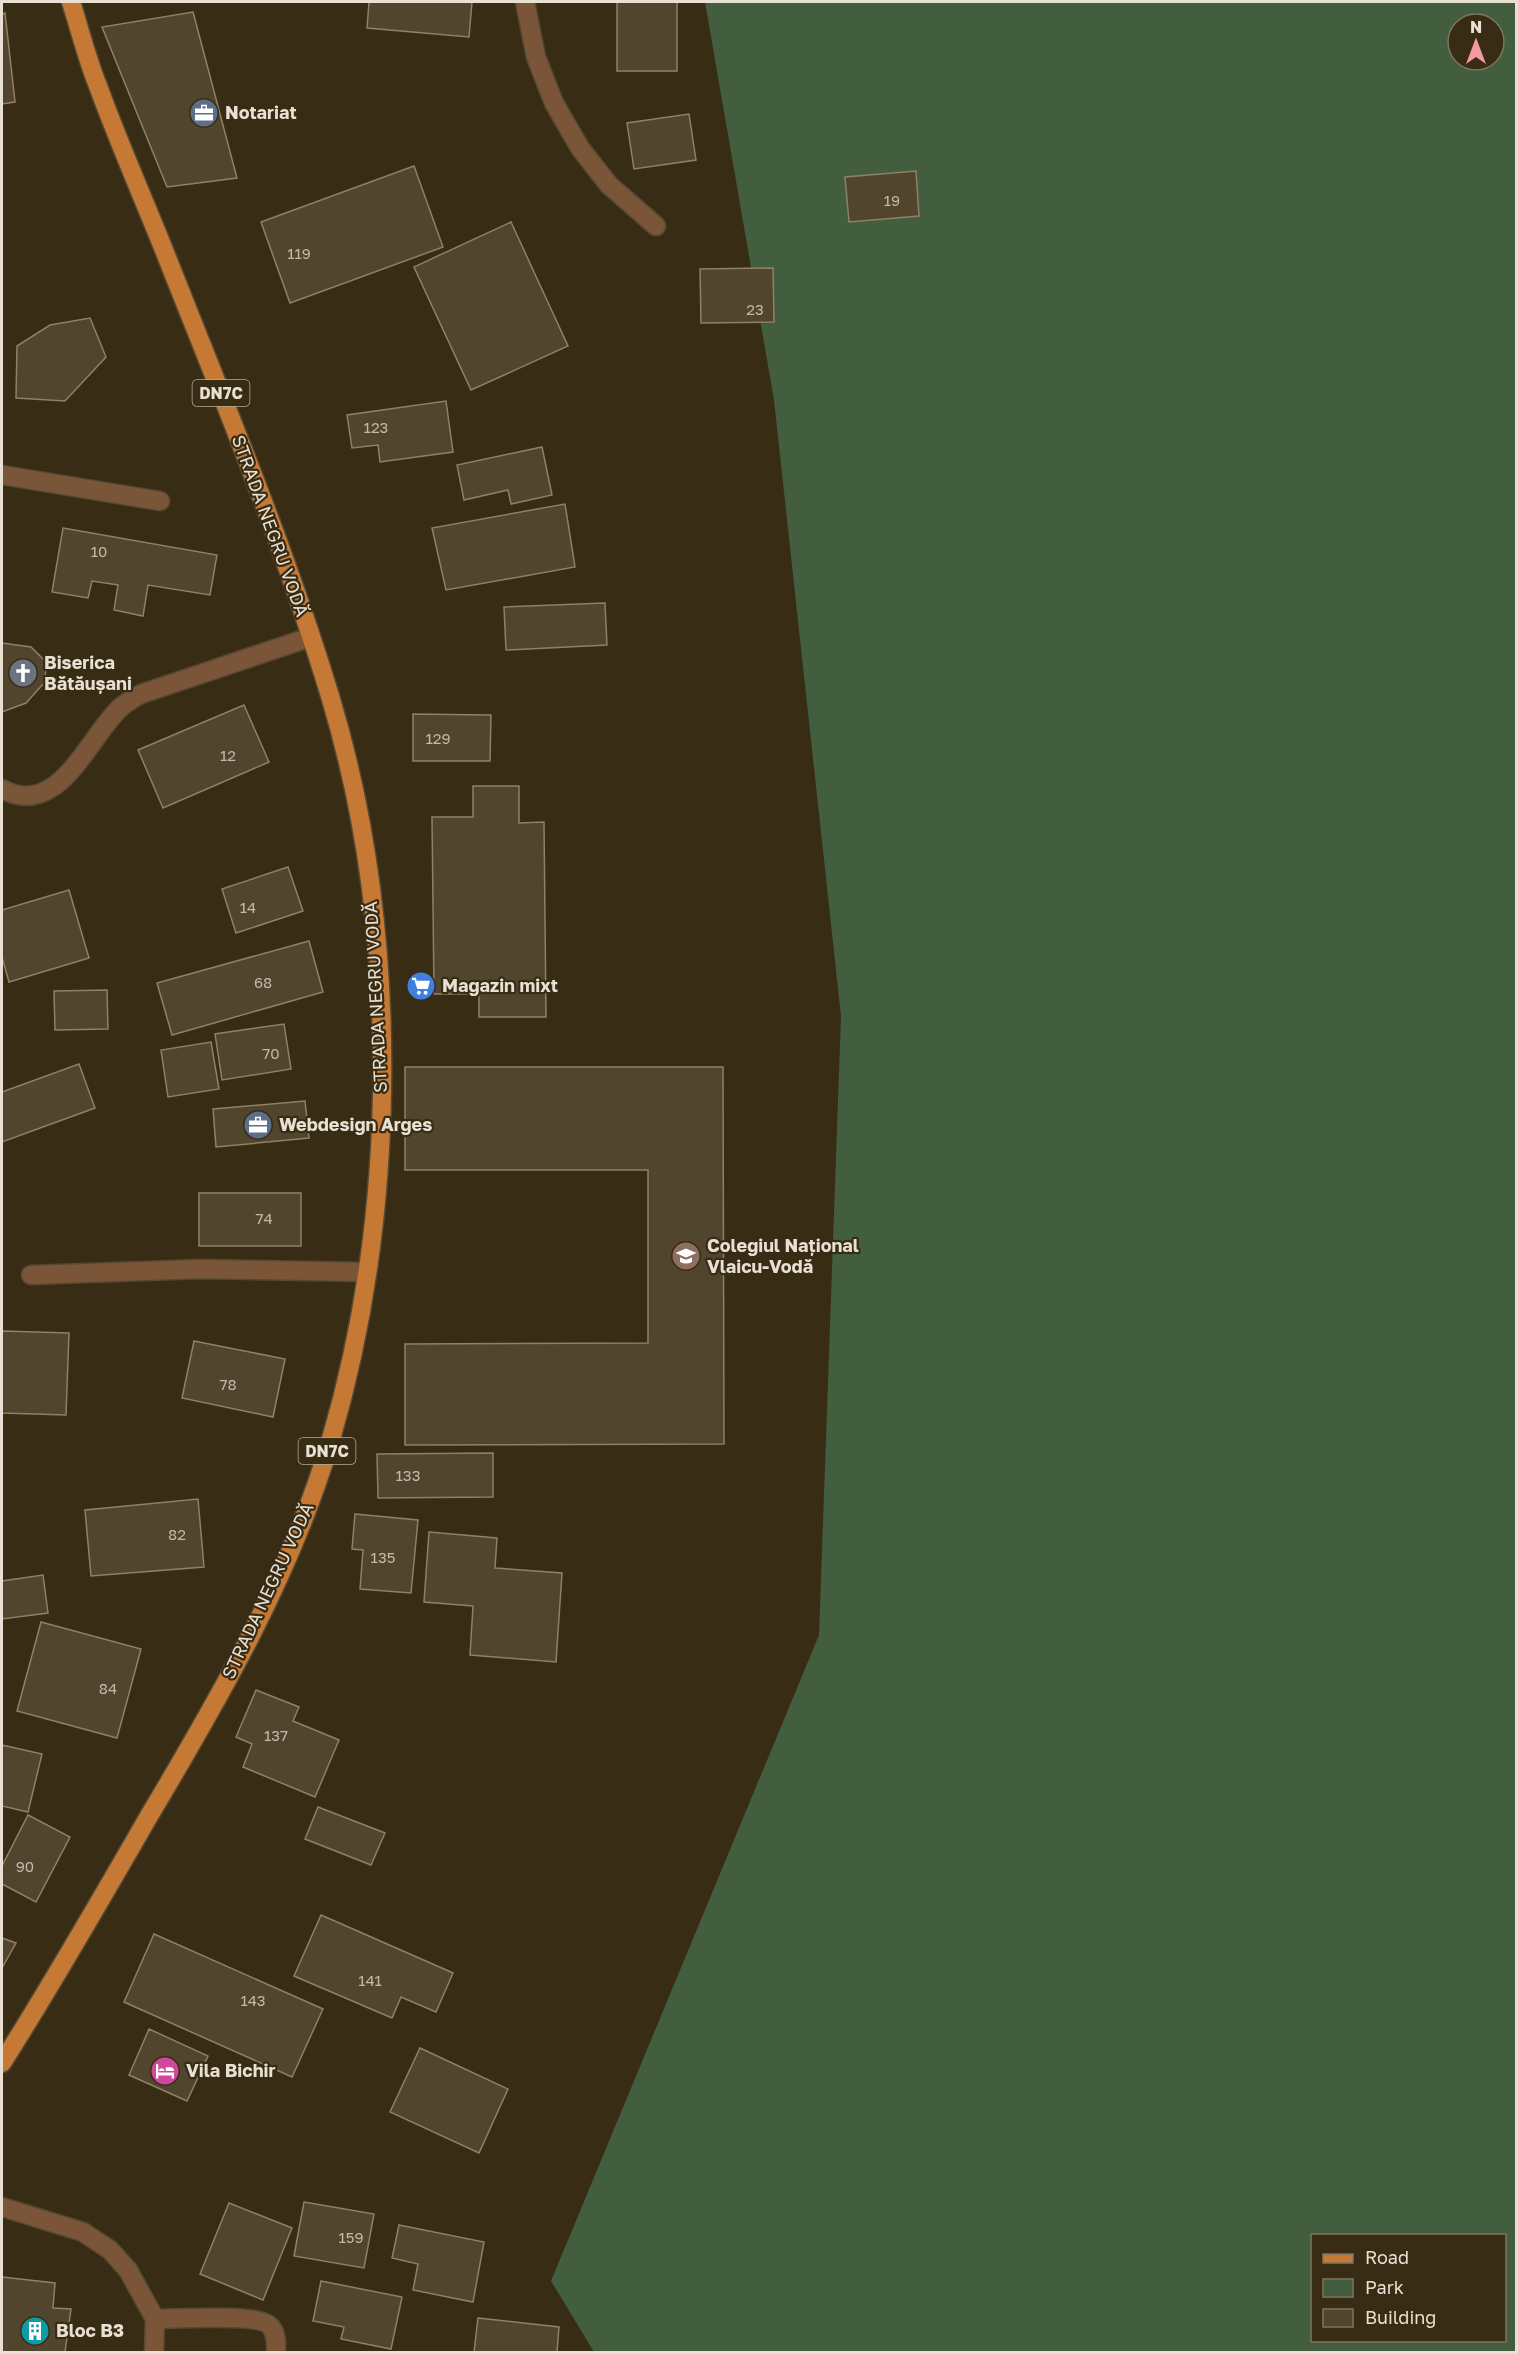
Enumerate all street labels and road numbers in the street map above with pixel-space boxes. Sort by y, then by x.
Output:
road number: DN7C [192,380,250,406]
street label: STRADA NEGRU VODĂ [228,432,314,620]
street label: STRADA NEGRU VODĂ [359,901,391,1093]
road number: DN7C [298,1438,356,1464]
street label: STRADA NEGRU VODĂ [217,1499,318,1682]

